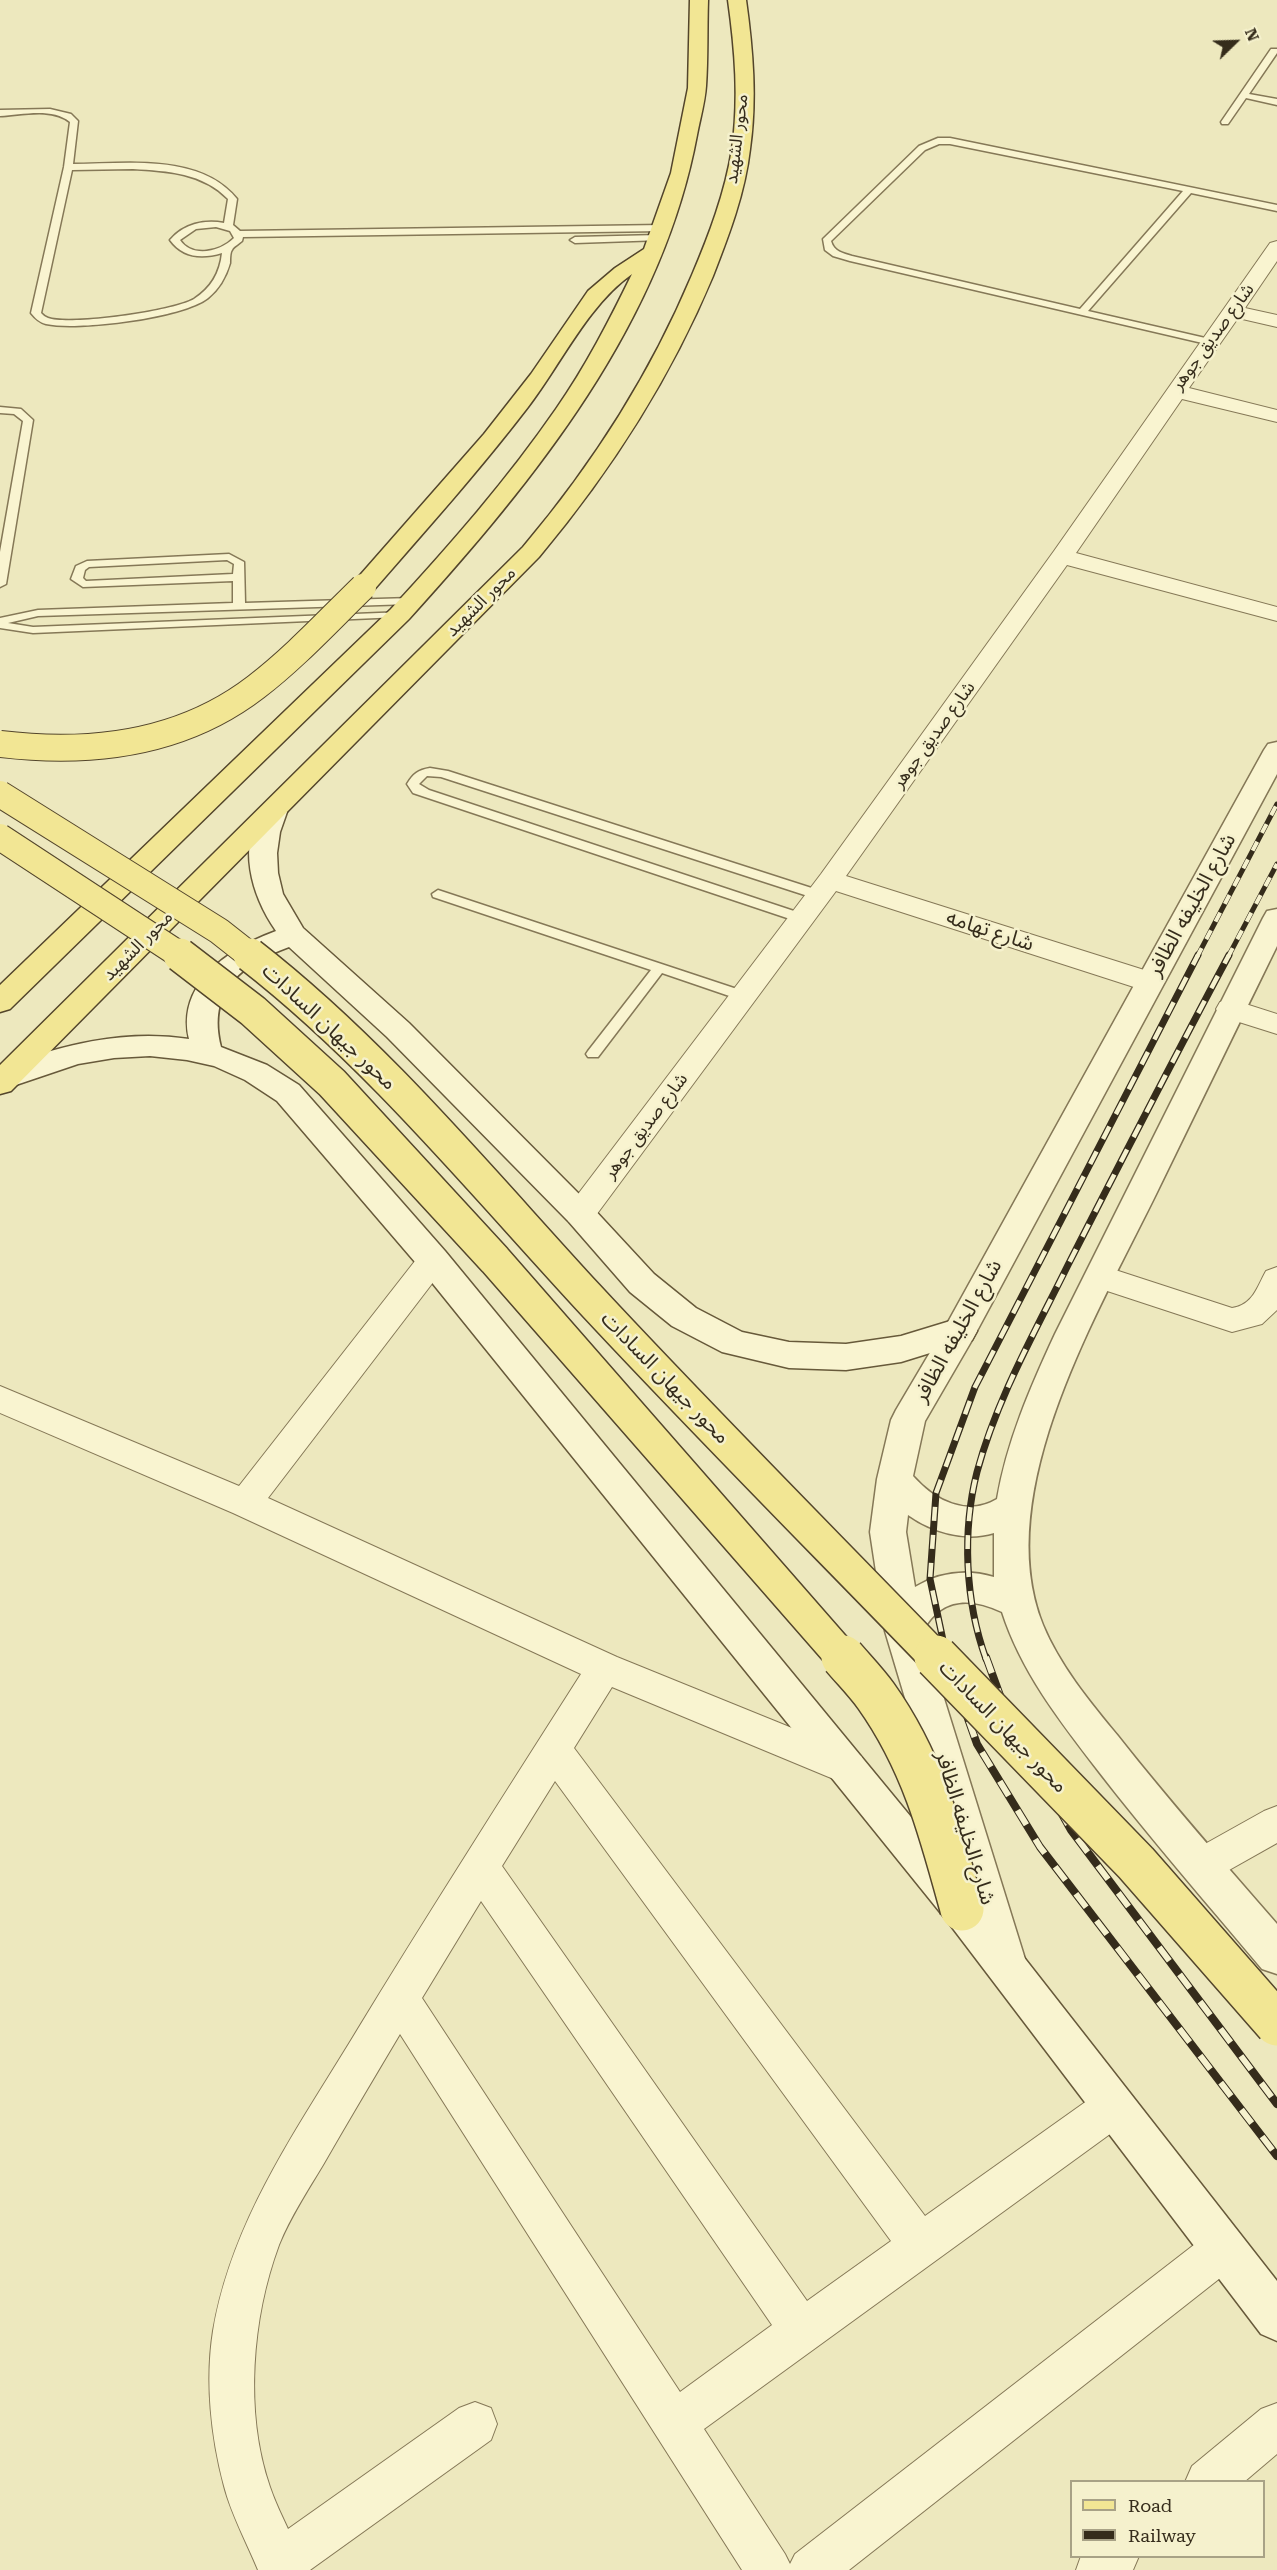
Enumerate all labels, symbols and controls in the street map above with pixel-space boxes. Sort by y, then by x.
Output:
north arrow [1205,12,1265,72]
text: N [1241,25,1263,44]
street label: محور الشهيد [721,93,753,185]
street label: شارع صديق جوهر [1167,279,1259,395]
street label: محور الشهيد [441,562,521,642]
street label: شارع صديق جوهر [888,677,980,793]
street label: شارع الخليفه الظافر [1142,829,1242,981]
street label: شارع تهامه [943,905,1037,957]
street label: محور الشهيد [98,906,178,986]
street label: محور جيهان السادات [257,958,401,1096]
street label: شارع صديق جوهر [599,1069,693,1183]
street label: شارع الخليفه الظافر [908,1255,1008,1407]
street label: محور جيهان السادات [595,1307,735,1449]
street label: محور جيهان السادات [933,1656,1073,1798]
street label: شارع الخليفه الظافر [930,1748,1000,1908]
legend [1070,2480,1265,2558]
text: Road [1128,2495,1172,2516]
text: Railway [1128,2525,1196,2546]

